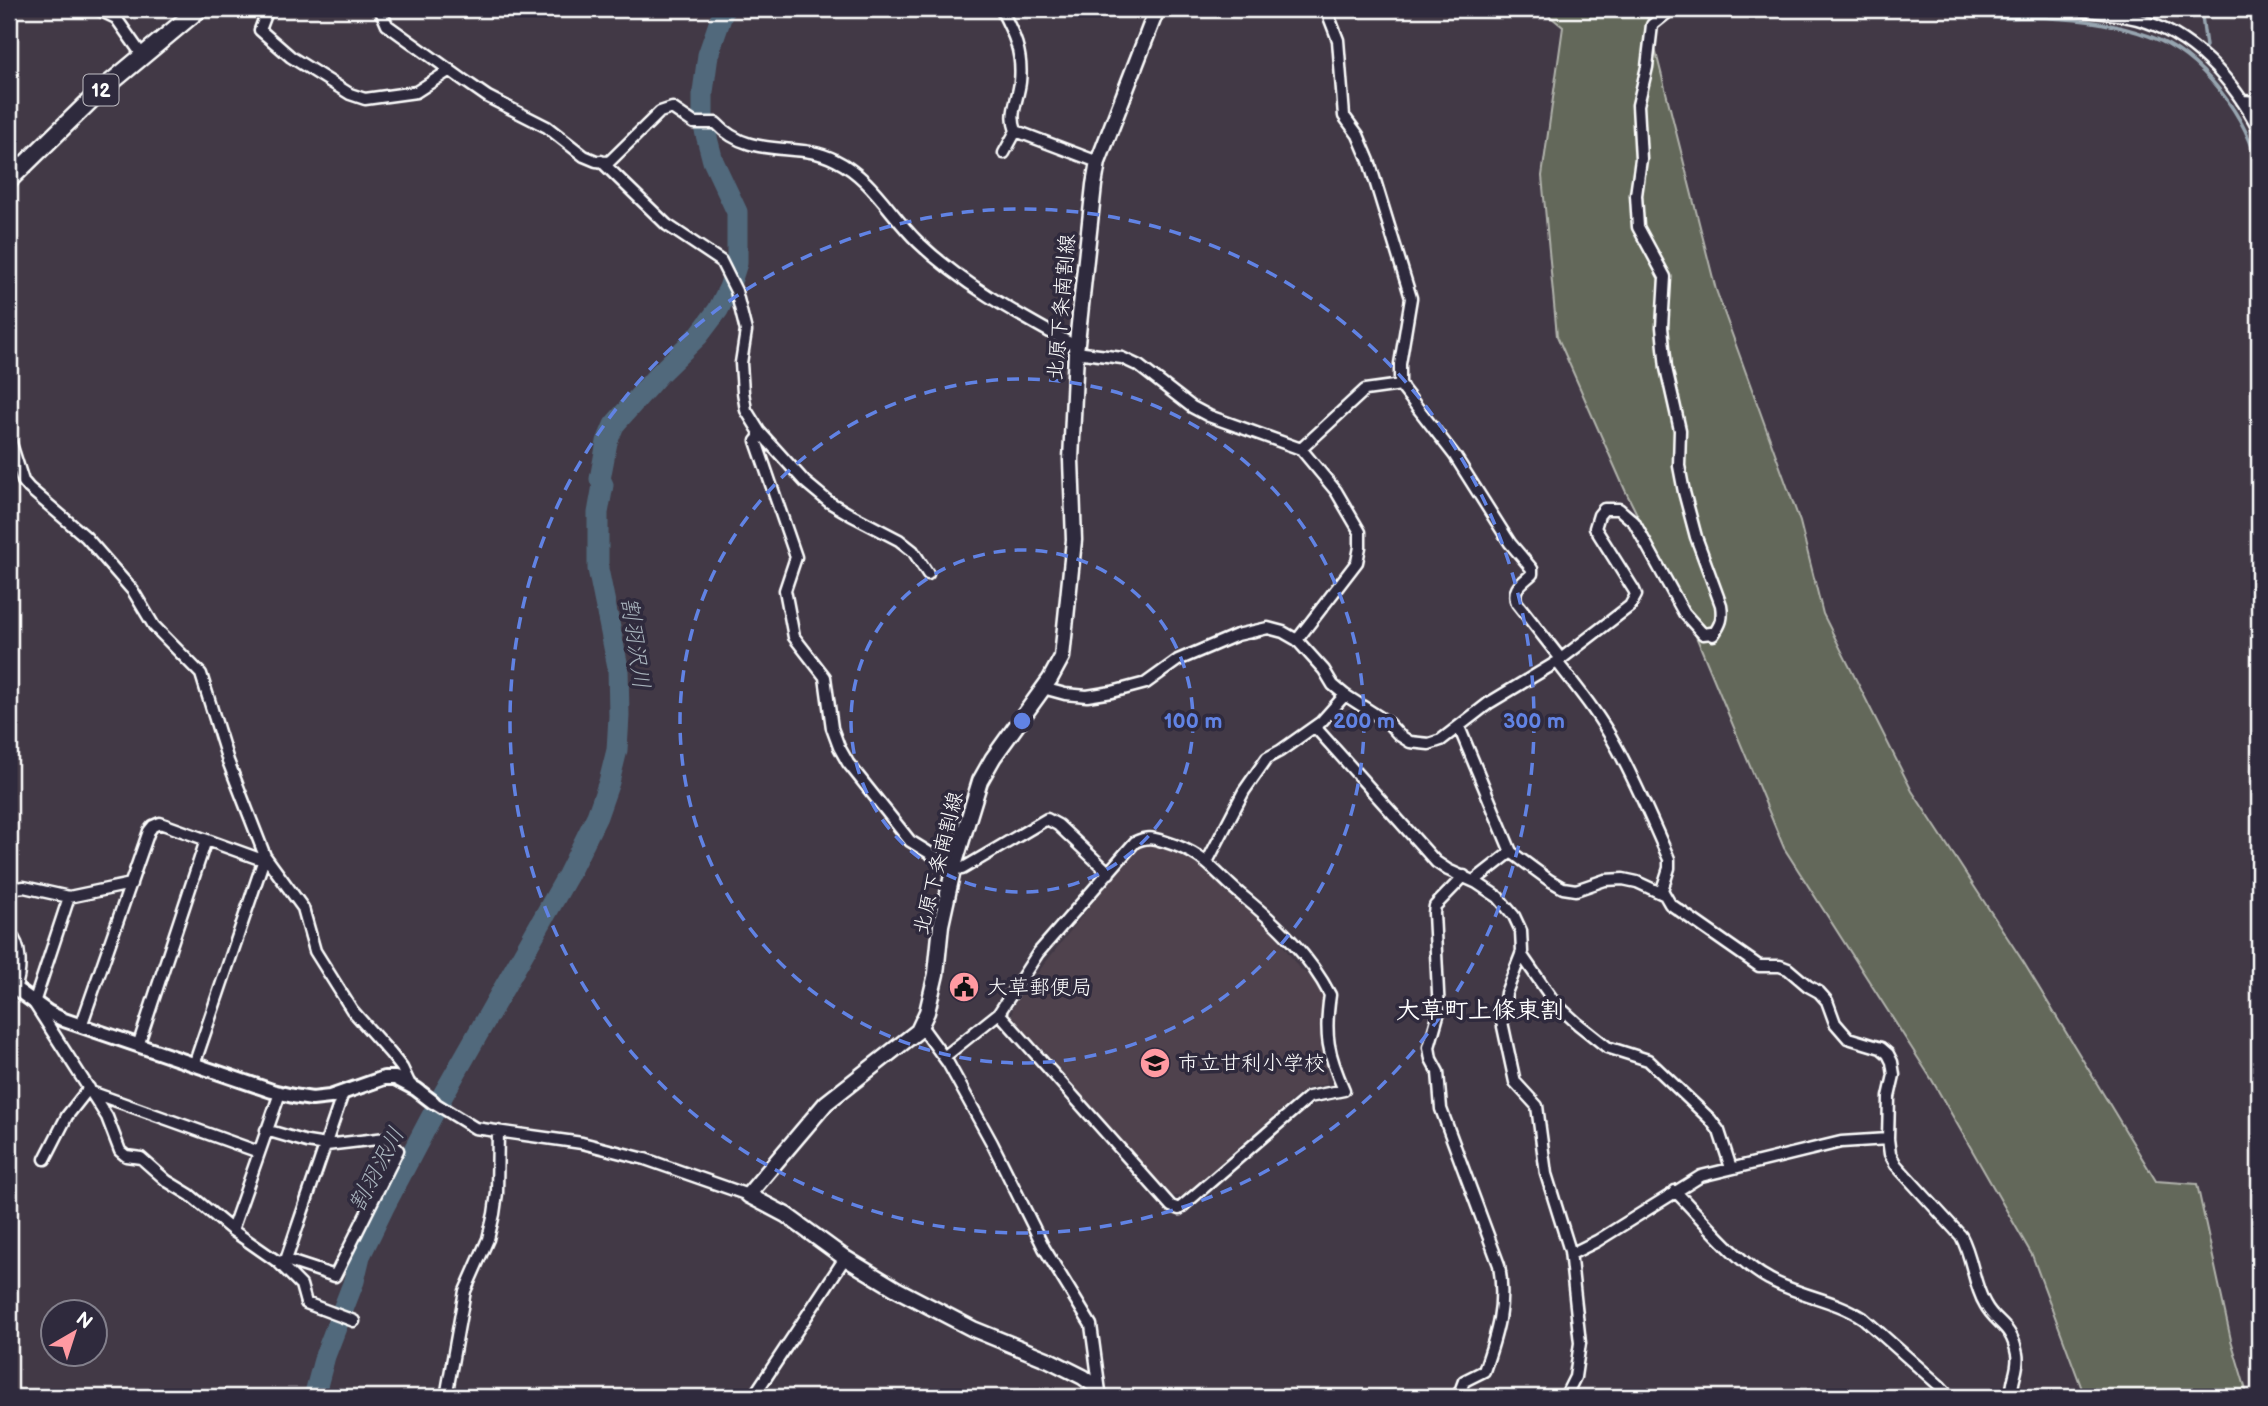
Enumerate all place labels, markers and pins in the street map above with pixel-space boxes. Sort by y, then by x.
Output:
centre of rings [1010,709,1034,733]
public building icon: 大草郵便局 [947,970,981,1004]
place label: 大草郵便局 [987,975,1092,1000]
school or university icon: 市立甘利小学校 [1138,1046,1172,1080]
place label: 市立甘利小学校 [1178,1051,1325,1076]

